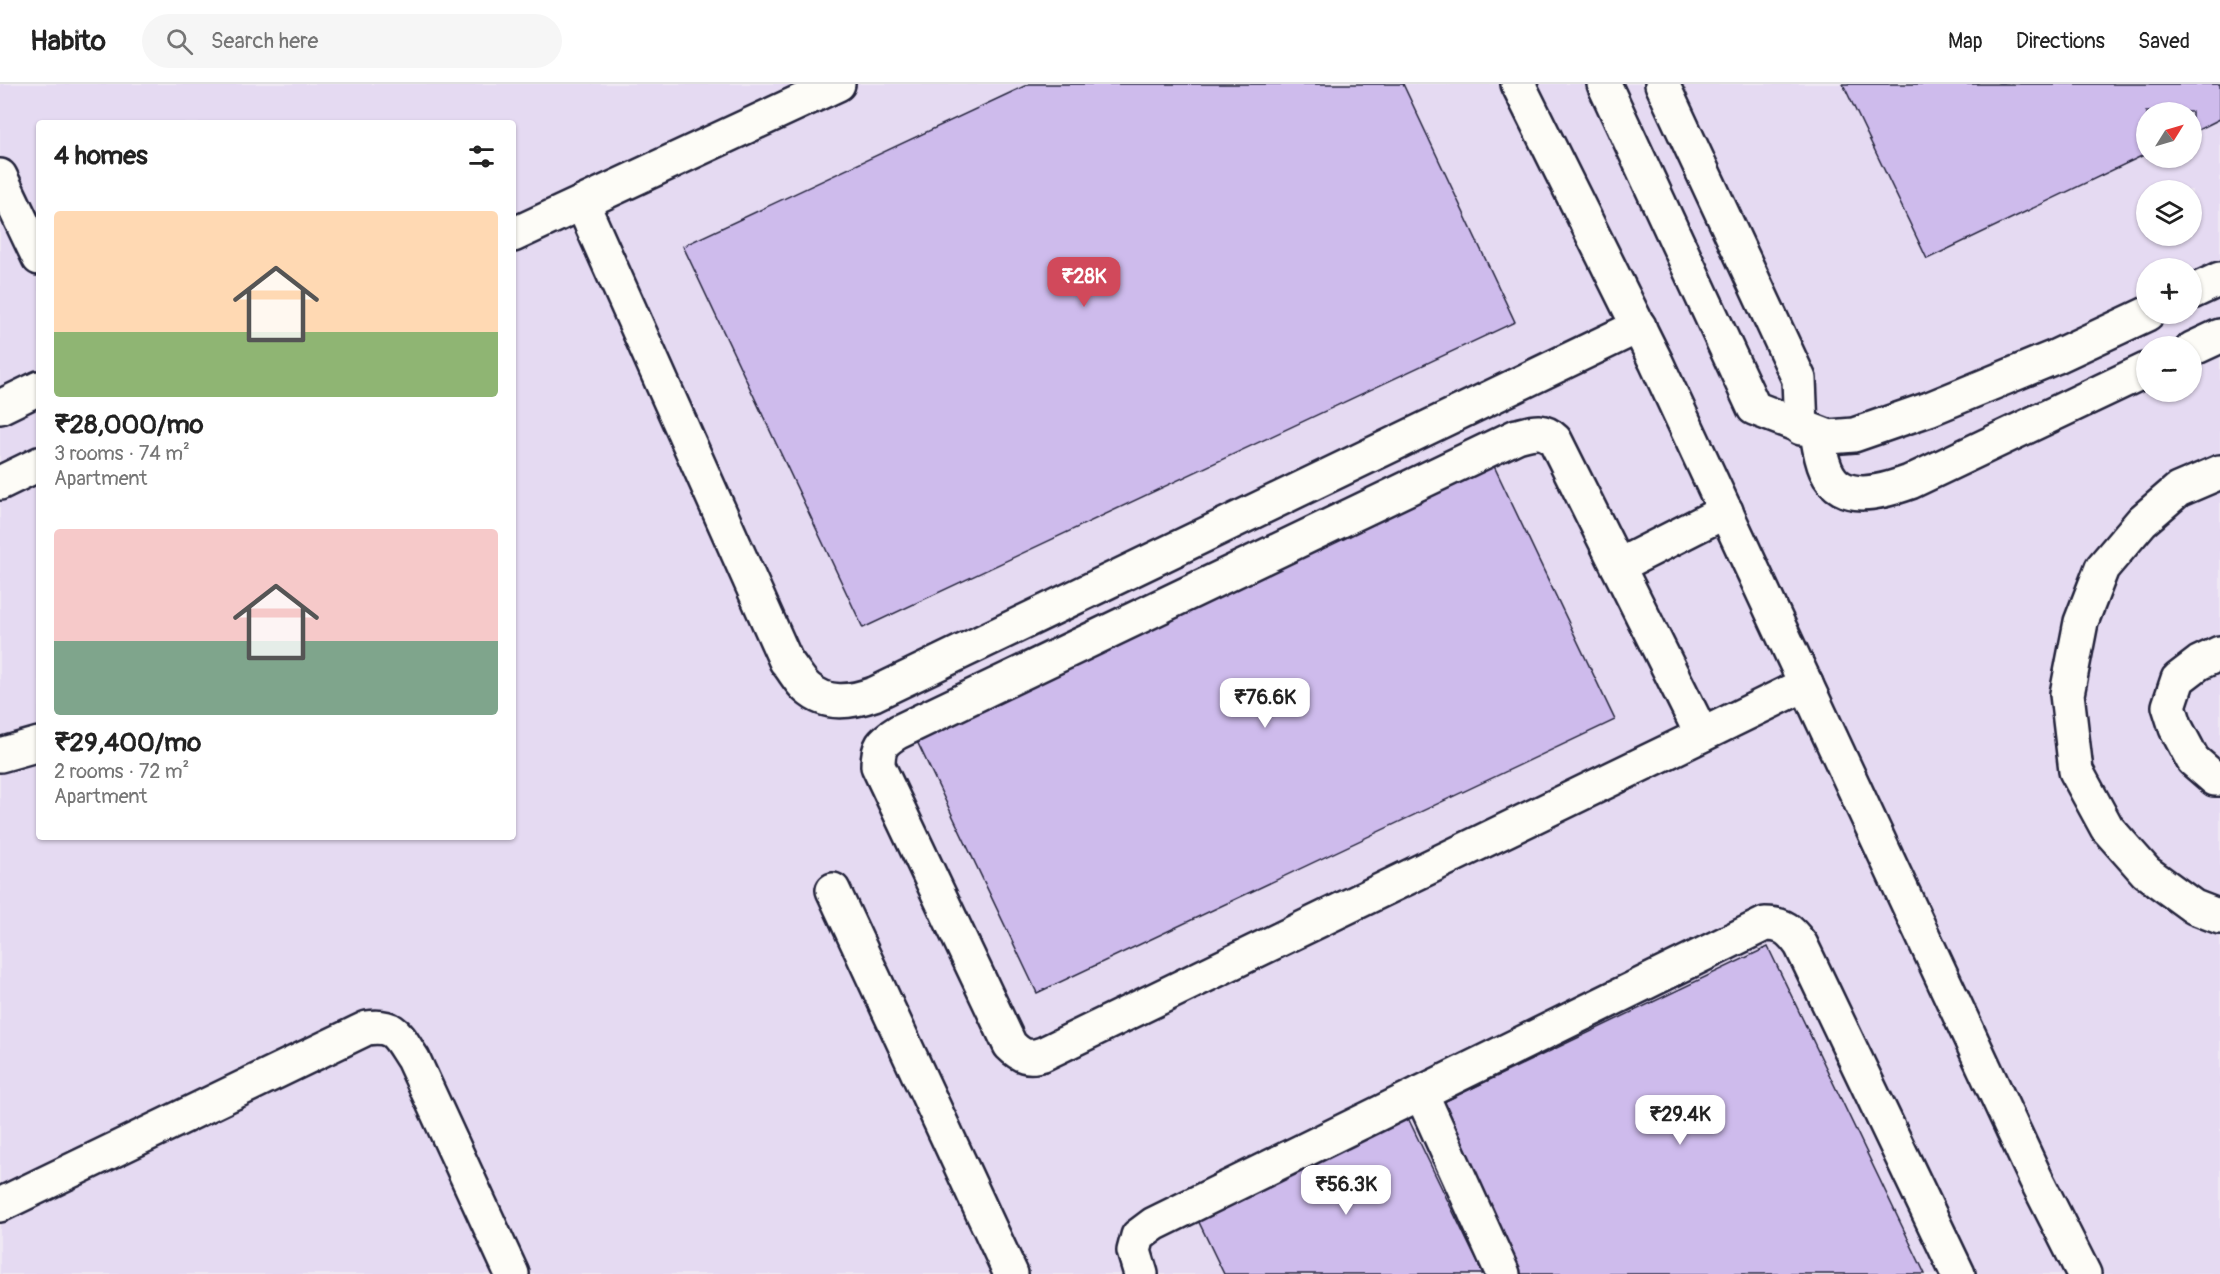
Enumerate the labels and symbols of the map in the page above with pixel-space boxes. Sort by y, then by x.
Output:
north arrow [2136,102,2202,168]
pin: ₹28K [1048,257,1120,308]
pin: ₹76.6K [1216,678,1314,729]
pin: ₹29.4K [1631,1095,1729,1146]
pin: ₹56.3K [1297,1165,1395,1216]

